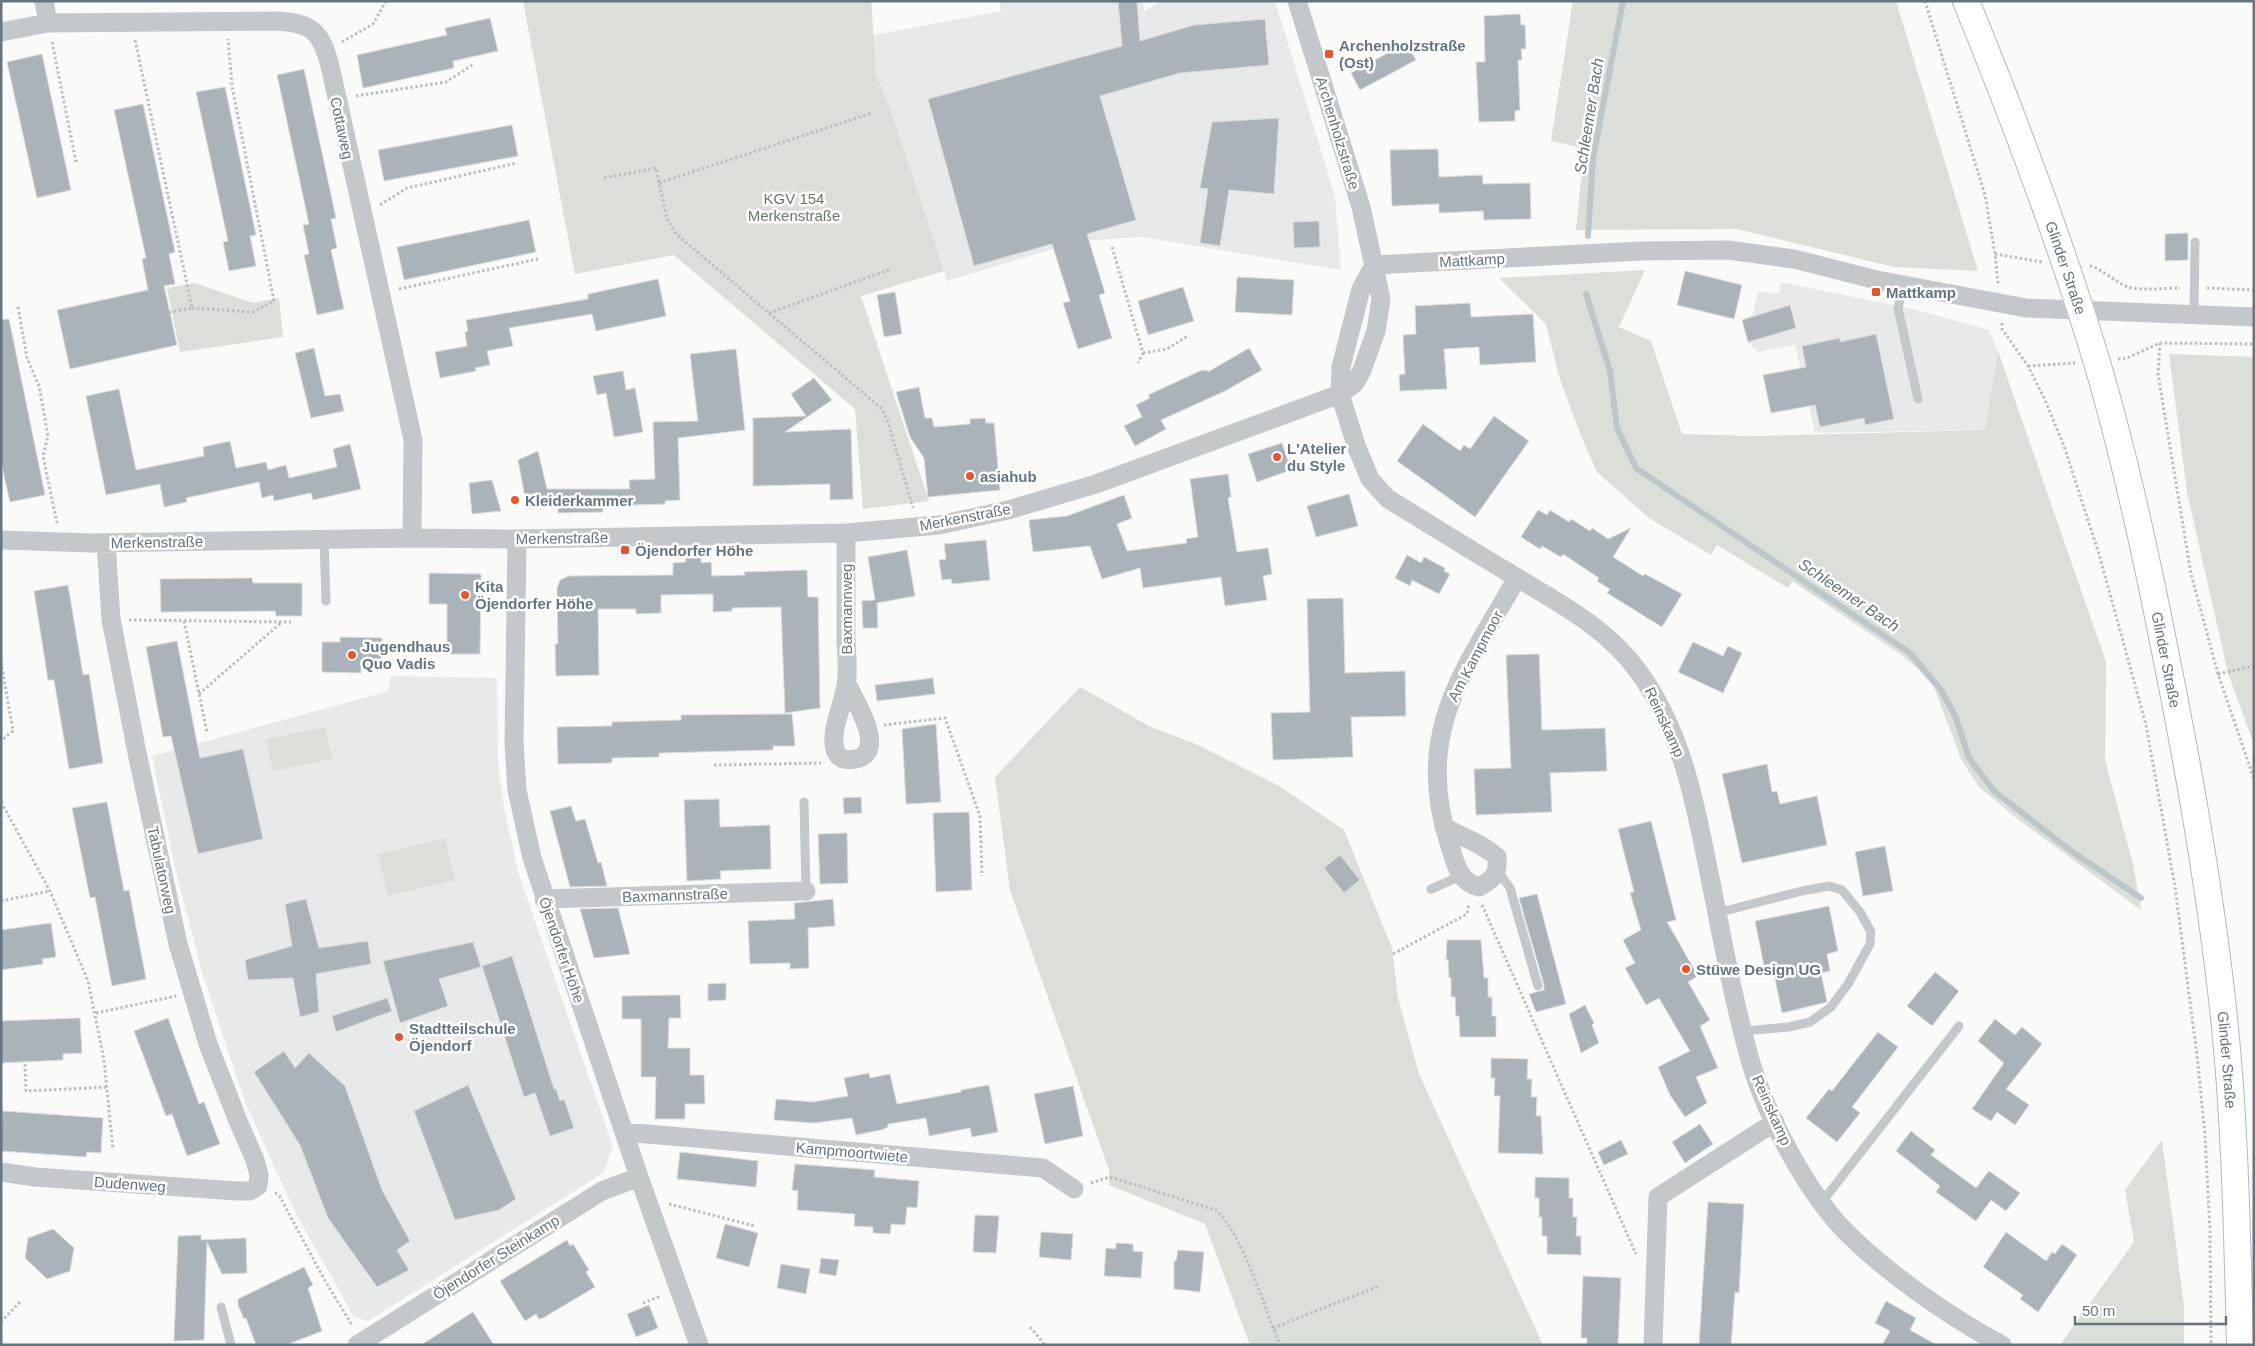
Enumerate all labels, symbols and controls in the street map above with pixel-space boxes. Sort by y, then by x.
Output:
place label: Archenholzstraße (Ost) [1339,37,1466,71]
marker: Archenholzstraße (Ost) [1323,48,1335,60]
water label: Schleemer Bach [1571,57,1607,175]
street label: Archenholzstraße [1313,74,1363,192]
street label: Cottaweg [327,95,357,161]
park label: KGV 154 Merkenstraße [748,190,840,224]
street label: Glinder Straße [2043,219,2090,317]
street label: Mattkamp [1439,250,1505,270]
place label: Mattkamp [1886,284,1956,301]
marker: Mattkamp [1870,286,1882,298]
place label: L'Atelier du Style [1287,440,1347,474]
marker: L'Atelier du Style [1271,451,1283,463]
place label: asiahub [980,468,1037,485]
marker: asiahub [964,470,976,482]
place label: Kleiderkammer [525,492,634,509]
marker: Kleiderkammer [509,494,521,506]
street label: Merkenstraße [918,500,1012,534]
street label: Merkenstraße [516,529,608,547]
street label: Merkenstraße [111,533,203,551]
place label: Öjendorfer Höhe [635,542,753,559]
marker: Öjendorfer Höhe [619,544,631,556]
water label: Schleemer Bach [1796,555,1902,635]
street label: Baxmannweg [838,564,855,654]
place label: Kita Öjendorfer Höhe [475,578,593,612]
marker: Kita Öjendorfer Höhe [459,589,471,601]
street label: Am Kampmoor [1444,608,1506,704]
street label: Glinder Straße [2149,610,2185,709]
place label: Jugendhaus Quo Vadis [362,638,450,672]
marker: Jugendhaus Quo Vadis [346,649,358,661]
street label: Reinskamp [1641,684,1689,760]
street label: Tabulatorweg [144,825,180,915]
street label: Baxmannstraße [622,885,728,905]
street label: Öjendorfer Höhe [536,895,588,1005]
place label: Stüwe Design UG [1696,961,1821,978]
marker: Stüwe Design UG [1680,963,1692,975]
street label: Glinder Straße [2215,1010,2240,1109]
place label: Stadtteilschule Öjendorf [409,1020,516,1054]
marker: Stadtteilschule Öjendorf [393,1031,405,1043]
street label: Reinskamp [1749,1072,1795,1148]
street label: Kampmoortwiete [795,1139,909,1165]
street label: Dudenweg [94,1173,166,1195]
street label: Öjendorfer Steinkamp [430,1211,562,1303]
scale bar [2075,1294,2226,1326]
text: 50 m [2082,1302,2115,1319]

